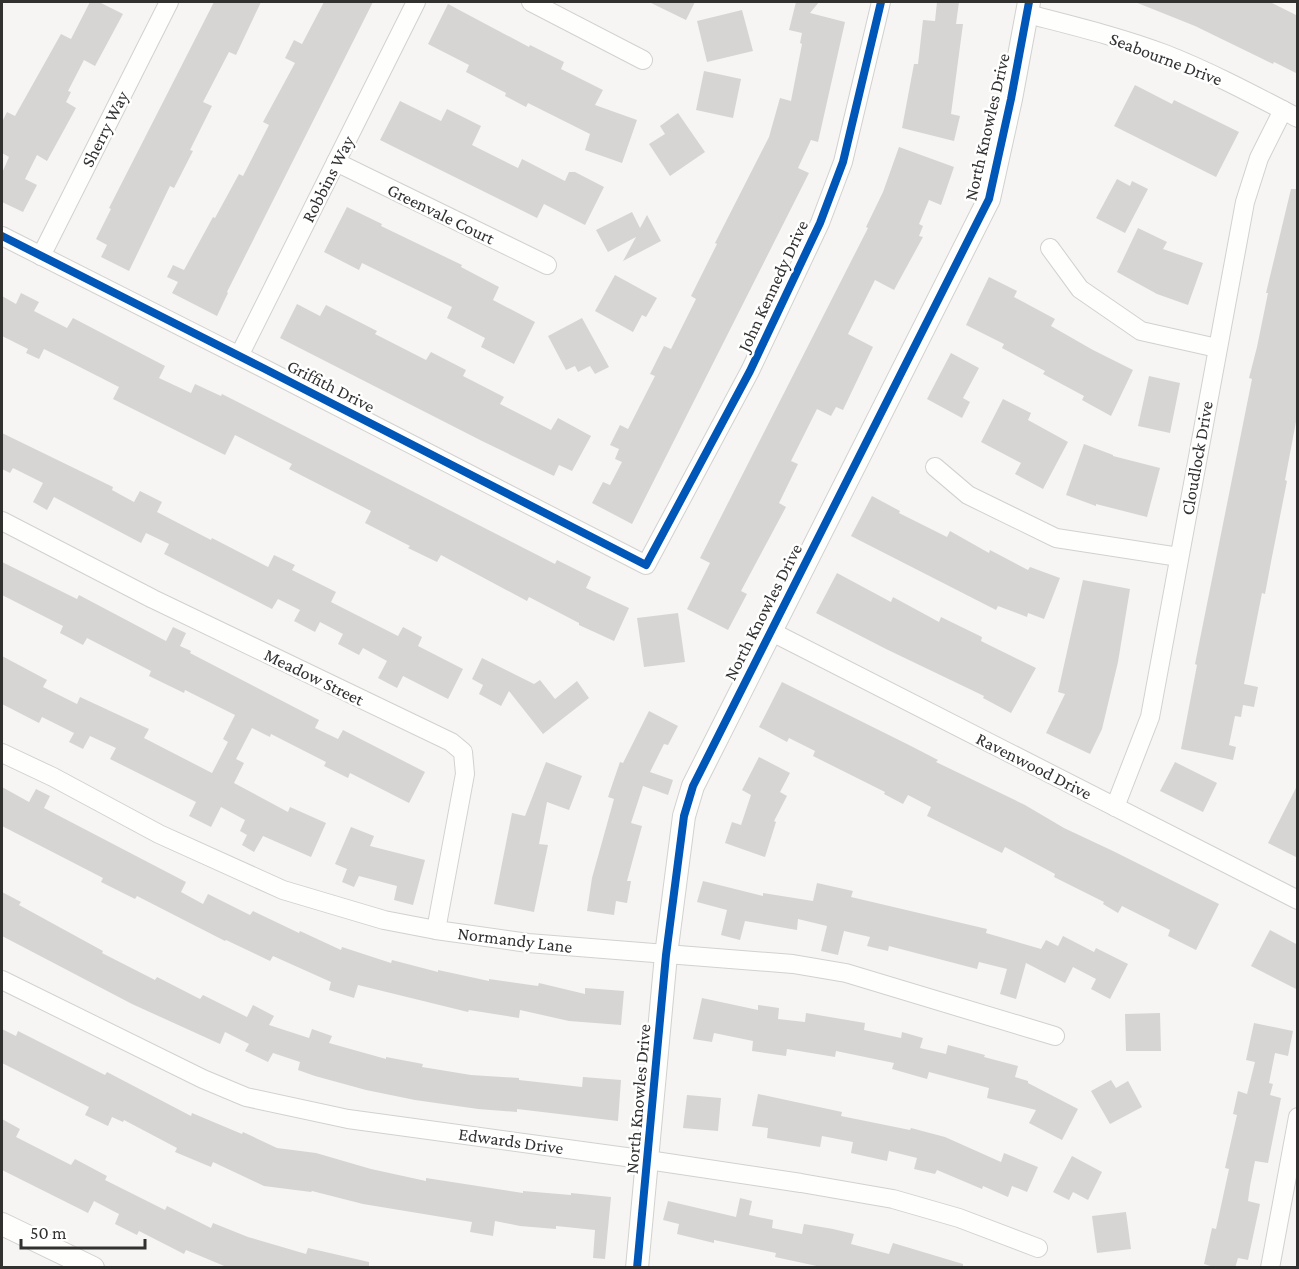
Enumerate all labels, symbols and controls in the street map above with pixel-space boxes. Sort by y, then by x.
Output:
street label: Seabourne Drive [1107,28,1225,90]
street label: North Knowles Drive [960,51,1014,203]
street label: Sherry Way [77,87,133,170]
street label: Robbins Way [298,132,359,226]
street label: Greenvale Court [384,179,499,249]
street label: John Kennedy Drive [733,217,812,357]
street label: Griffith Drive [284,355,378,417]
street label: Cloudlock Drive [1177,399,1217,517]
street label: North Knowles Drive [720,540,806,684]
street label: Meadow Street [261,644,368,710]
street label: Ravenwood Drive [973,728,1095,804]
street label: Normandy Lane [456,923,574,957]
street label: North Knowles Drive [621,1023,655,1175]
street label: Edwards Drive [457,1124,565,1158]
scale bar [21,1212,146,1250]
text: 50 m [30,1223,67,1243]

